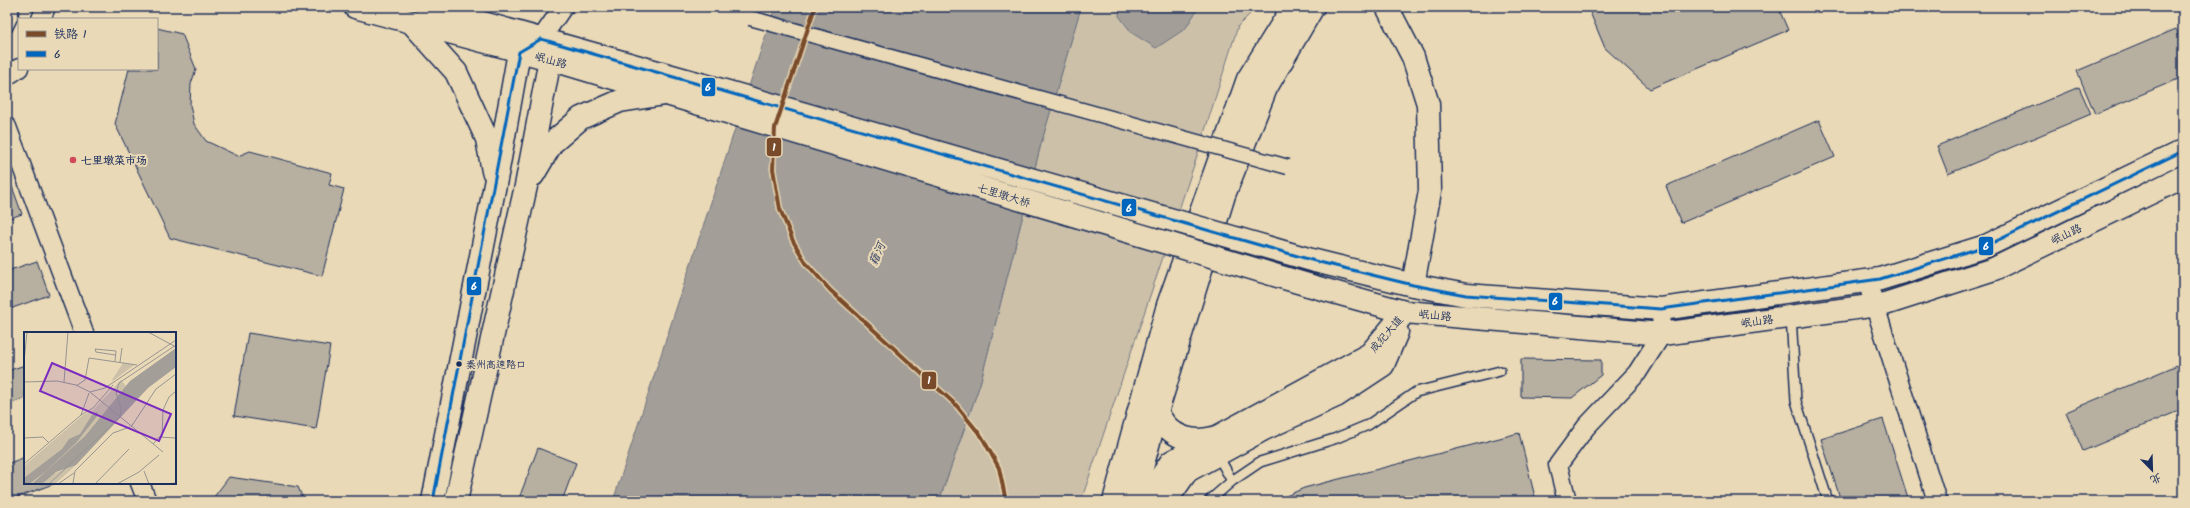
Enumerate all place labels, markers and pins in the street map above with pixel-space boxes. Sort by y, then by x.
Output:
place label: 七里墩菜市场 [81,152,147,170]
marker: 七里墩菜市场 [68,155,78,165]
place label: 秦州高速路口 [466,357,526,373]
marker: 秦州高速路口 [454,359,464,369]

